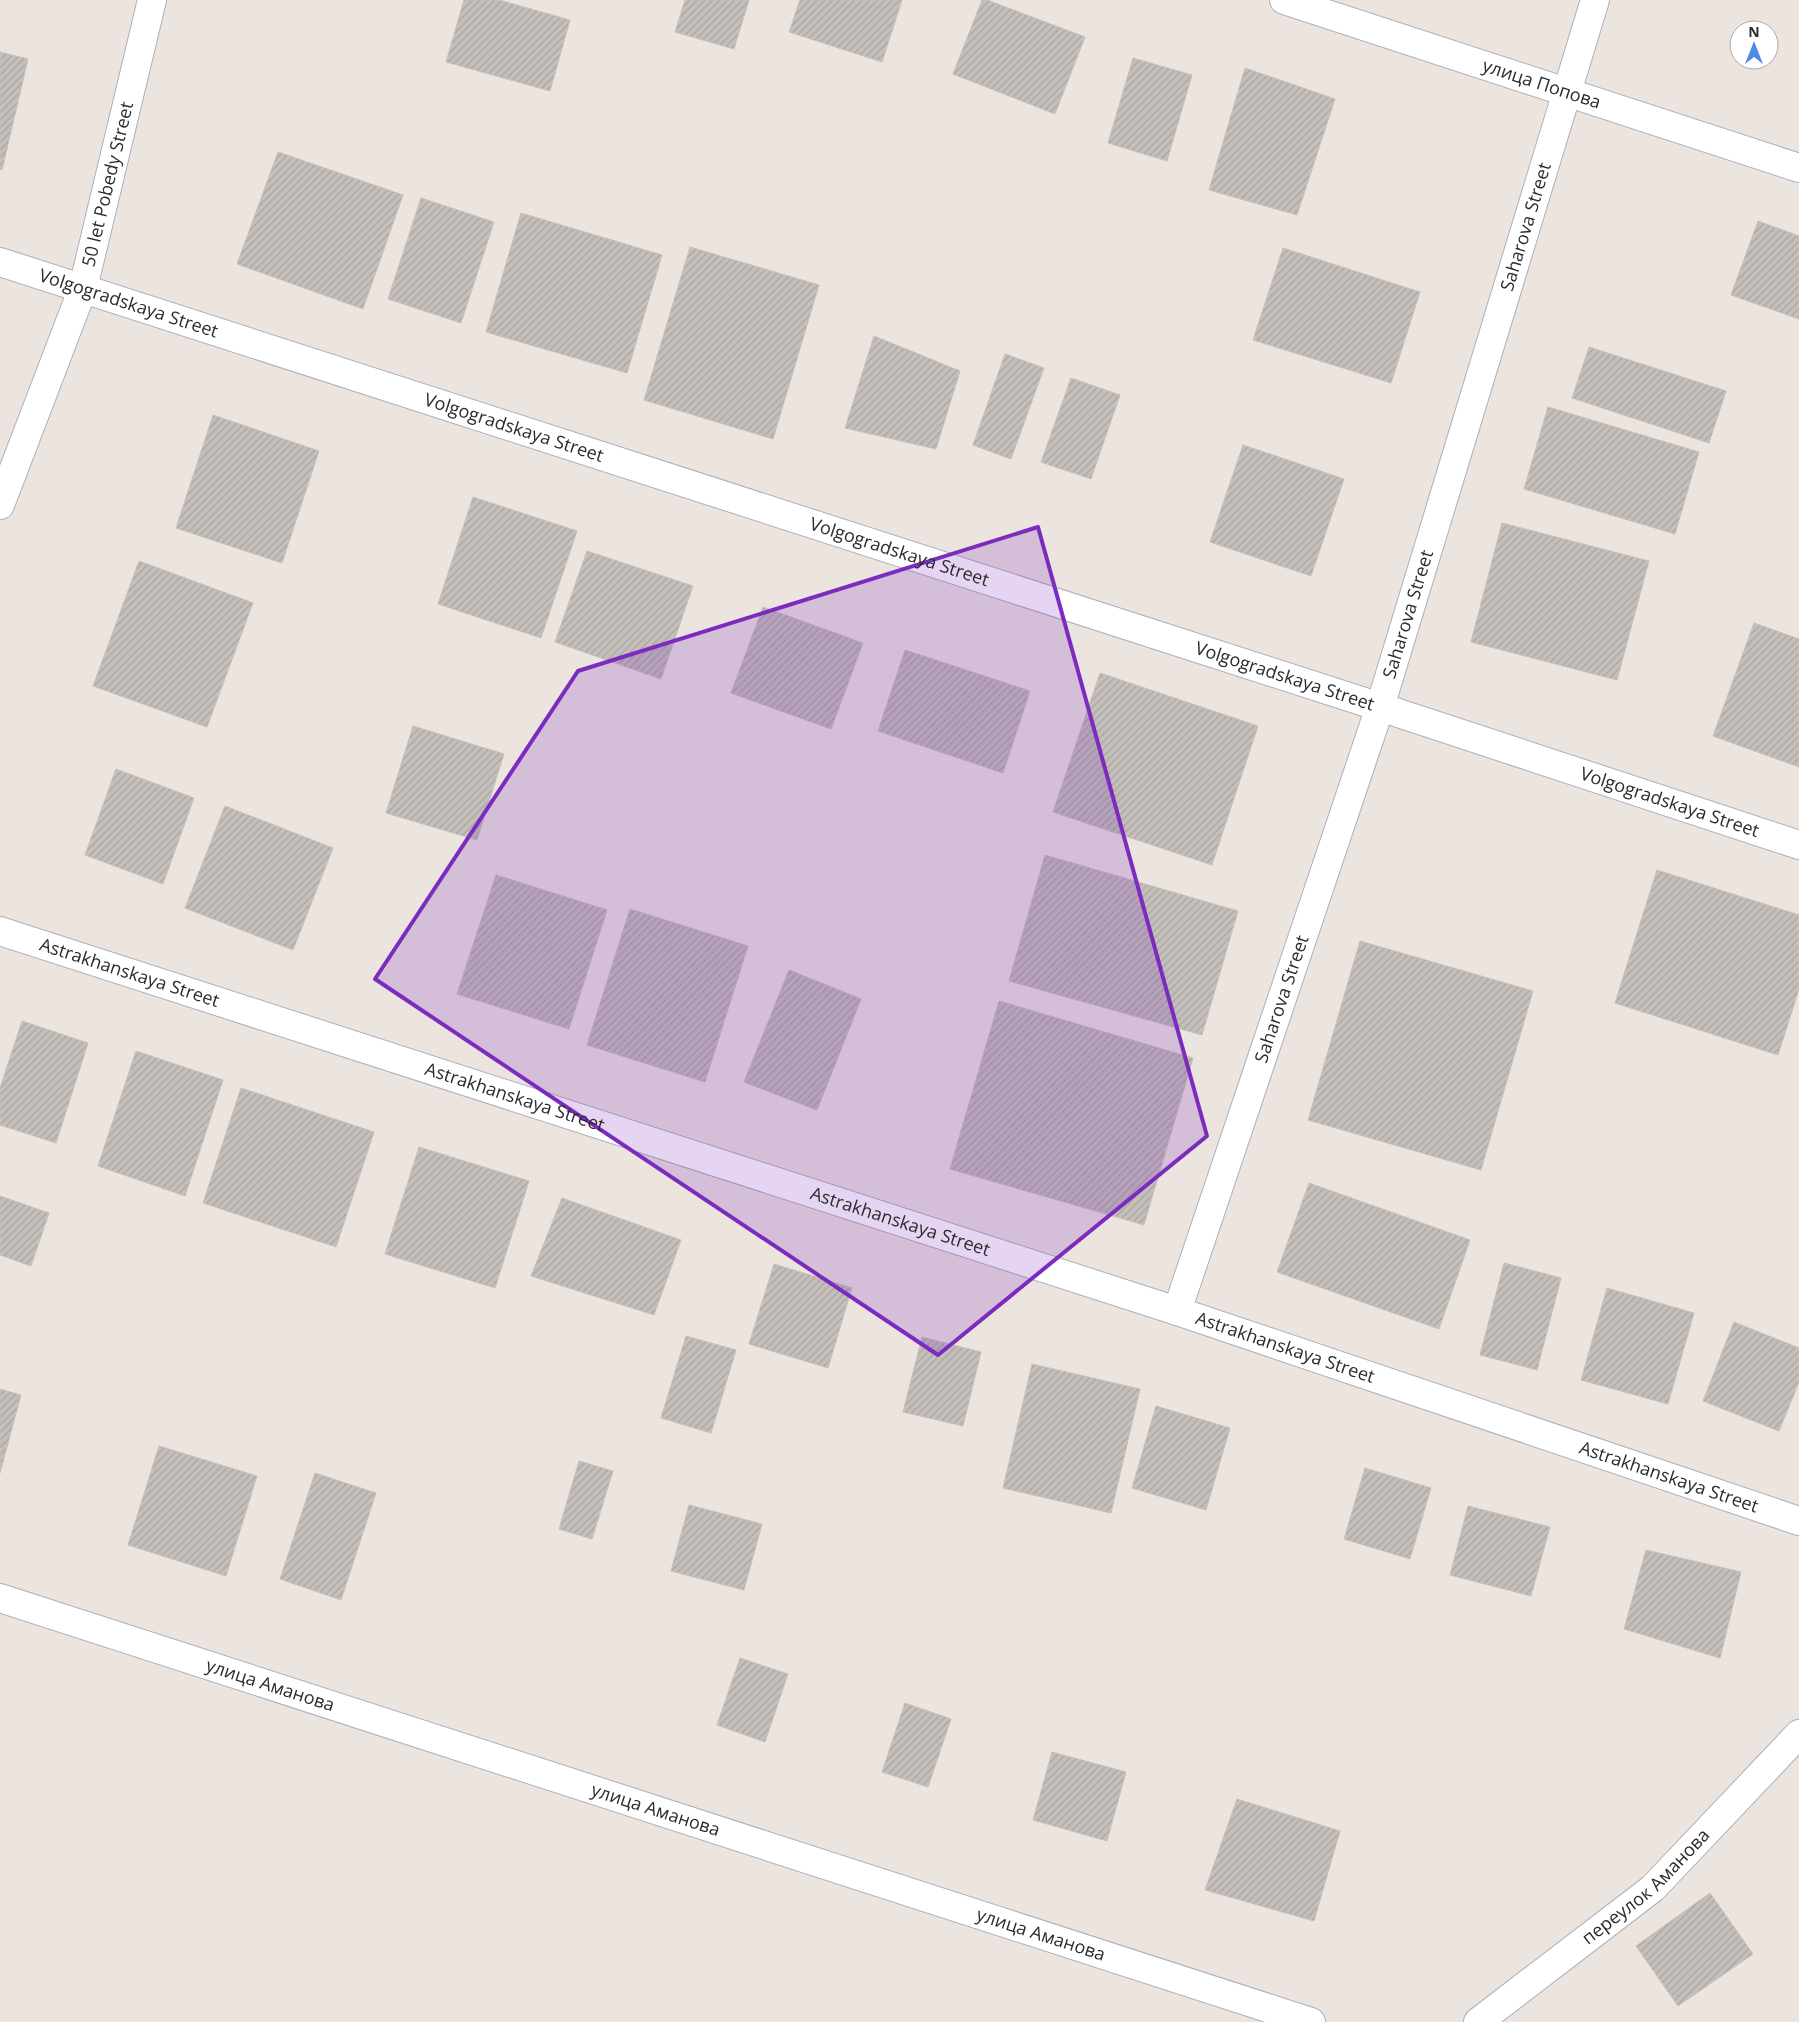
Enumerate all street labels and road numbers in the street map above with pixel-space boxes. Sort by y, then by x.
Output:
street label: улица Попова [1480,53,1604,114]
street label: 50 let Pobedy Street [76,99,138,269]
street label: Saharova Street [1494,159,1556,294]
street label: Volgogradskaya Street [36,262,221,343]
street label: Volgogradskaya Street [422,387,607,467]
street label: Volgogradskaya Street [807,511,992,591]
street label: Saharova Street [1376,547,1438,681]
street label: Volgogradskaya Street [1192,635,1378,715]
street label: Volgogradskaya Street [1577,761,1763,842]
street label: Astrakhanskaya Street [37,932,223,1012]
street label: Saharova Street [1248,932,1313,1066]
street label: Astrakhanskaya Street [422,1056,608,1136]
street label: Astrakhanskaya Street [808,1180,993,1261]
street label: Astrakhanskaya Street [1193,1305,1378,1388]
street label: Astrakhanskaya Street [1577,1435,1762,1517]
street label: улица Аманова [203,1652,338,1716]
street label: улица Аманова [588,1777,723,1841]
street label: переулок Аманова [1577,1823,1714,1949]
street label: улица Аманова [974,1902,1109,1966]

